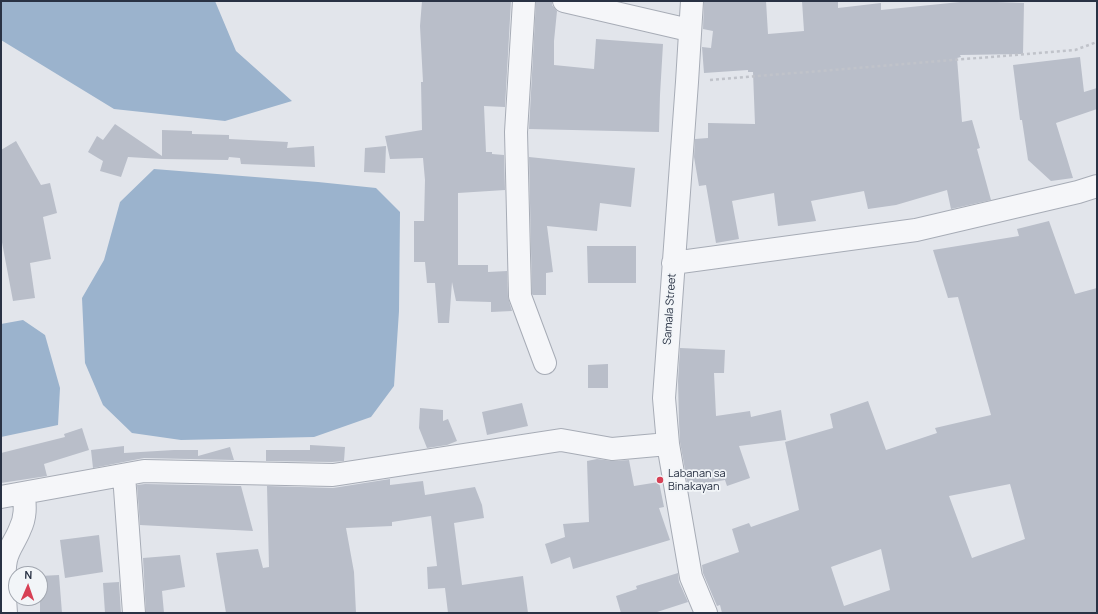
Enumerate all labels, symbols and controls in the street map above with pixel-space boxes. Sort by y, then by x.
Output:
street label: Samala Street [661,273,679,345]
place label: Labanan sa Binakayan [668,467,726,493]
marker: Labanan sa Binakayan [655,475,665,485]
north arrow [8,566,48,606]
text: N [24,567,33,582]

